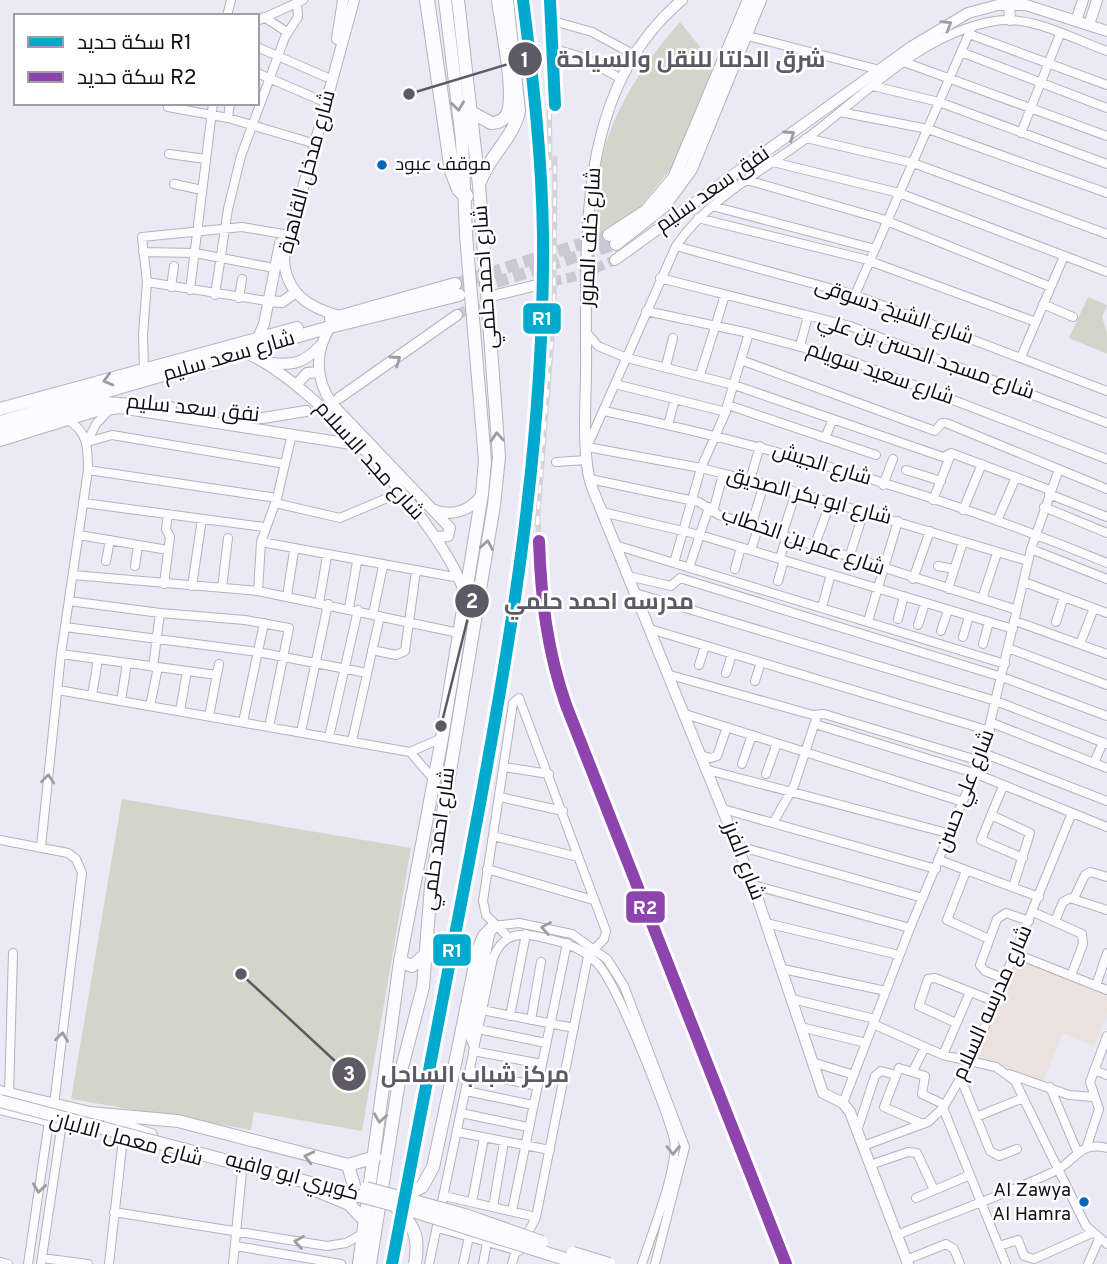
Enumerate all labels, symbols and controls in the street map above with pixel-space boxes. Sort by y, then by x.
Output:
legend [14,14,259,105]
one-way arrow [940,20,953,33]
text: سكة حديد R1 [77,30,192,57]
callout: شرق الدلتا للنقل والسياحة [507,37,839,81]
text: شرق الدلتا للنقل والسياحة [557,47,826,76]
text: 1 [521,48,529,75]
text: سكة حديد R2 [77,65,197,92]
street label: شارع مدخل القاهرة [273,87,343,257]
one-way arrow [451,100,466,112]
one-way arrow [782,131,795,144]
street label: نفق سعد سليم [651,141,775,239]
place label: موقف عبود [395,153,491,177]
marker: موقف عبود [375,158,389,172]
street label: شارع خلف المرور [574,167,608,308]
street label: شارع احمد حلمي [468,204,505,350]
street label: شارع الشيخ دسوقى [811,272,977,352]
line badge: R1 [522,302,562,335]
street label: شارع مسجد الحسن بن علي [814,307,1038,408]
text: R1 [532,308,552,332]
street label: شارع سعد سليم [160,325,298,389]
street label: شارع سعيد سويلم [803,336,957,412]
one-way arrow [388,356,401,368]
one-way arrow [103,371,115,386]
street label: نفق سعد سليم [125,389,261,429]
street label: شارع مجد الاسلام [308,396,430,526]
one-way arrow [490,431,505,442]
street label: شارع الجيش [769,437,875,493]
street label: شارع ابو بكر الصديق [724,462,894,532]
street label: شارع عمر بن الخطاب [718,501,888,583]
one-way arrow [479,539,494,551]
callout: مدرسه احمد حلمي [454,579,708,623]
text: 2 [466,589,478,616]
text: مدرسه احمد حلمي [504,589,694,620]
street label: شارع علي حسن [930,726,1003,856]
street label: شارع احمد حلمي [416,766,463,912]
one-way arrow [41,773,56,785]
street label: شارع الفرز [715,817,770,904]
line badge: R2 [625,890,666,924]
text: R2 [633,897,657,921]
one-way arrow [540,921,552,936]
street label: شارع مدرسه السلام [947,921,1039,1085]
line badge: R1 [432,933,472,967]
text: R1 [442,940,462,964]
one-way arrow [54,1032,69,1043]
callout: مركز شباب الساحل [331,1052,583,1096]
text: 3 [343,1062,355,1089]
text: مركز شباب الساحل [381,1062,569,1091]
street label: شارع معمل الالبان [46,1107,206,1173]
one-way arrow [373,1112,388,1123]
one-way arrow [665,1145,681,1156]
street label: كوبري ابو وافيه [222,1146,362,1209]
one-way arrow [303,1151,315,1165]
place label: Al Zawya Al Hamra [992,1179,1071,1227]
one-way arrow [32,1182,47,1194]
marker: Al Zawya Al Hamra [1077,1195,1091,1209]
one-way arrow [293,1234,305,1249]

